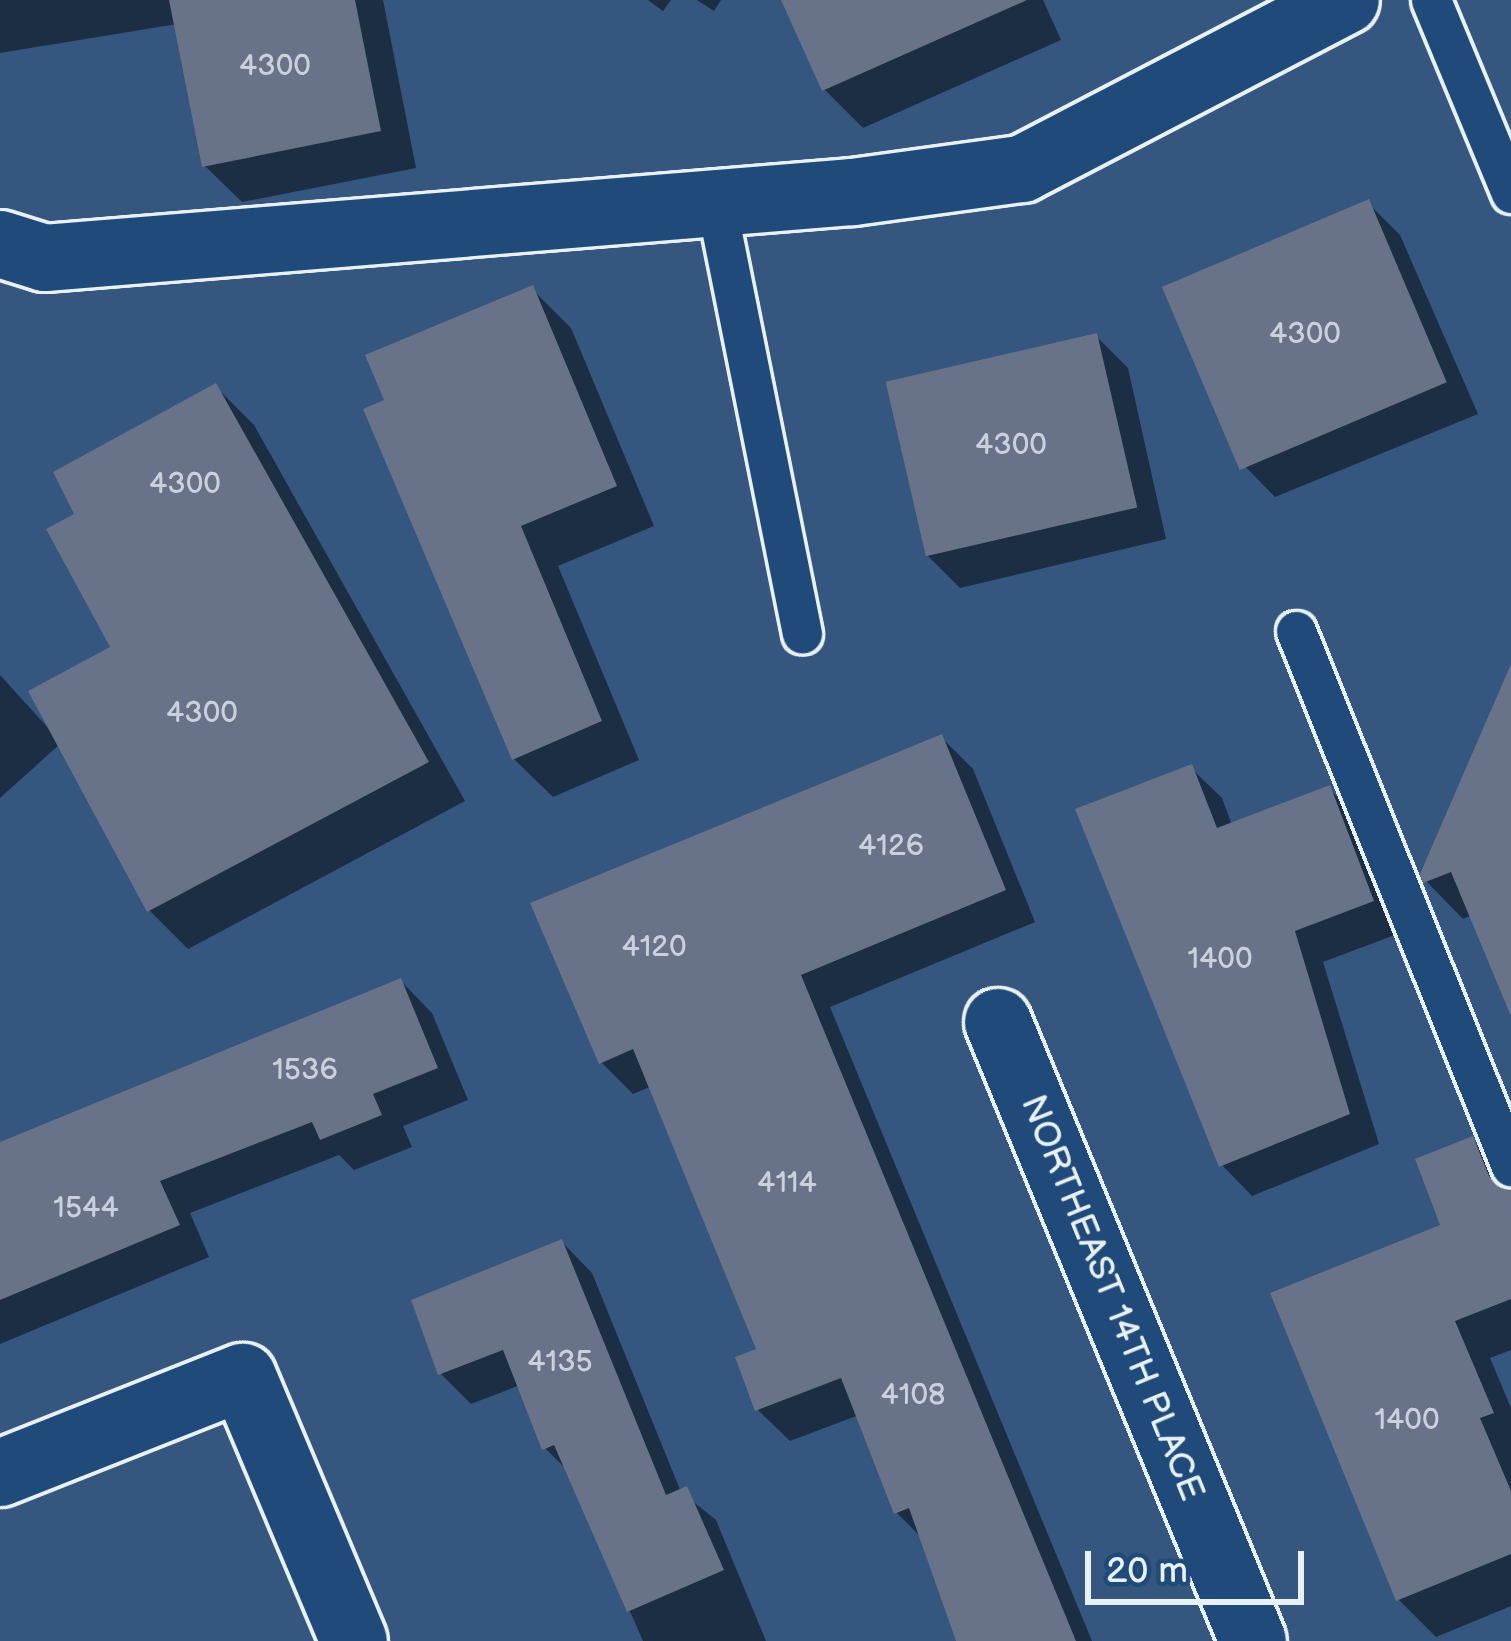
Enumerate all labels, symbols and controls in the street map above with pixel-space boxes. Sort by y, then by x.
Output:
house number: 4300 [239,48,311,84]
house number: 4300 [1269,316,1341,352]
house number: 4300 [975,427,1047,463]
house number: 4300 [149,466,221,502]
house number: 4300 [166,695,238,731]
house number: 4126 [858,828,924,864]
house number: 4120 [621,929,687,965]
house number: 1400 [1187,941,1253,977]
house number: 1536 [272,1052,338,1088]
street label: NORTHEAST 14TH PLACE [1011,1089,1213,1507]
house number: 4114 [757,1165,817,1201]
house number: 1544 [53,1190,119,1226]
house number: 4135 [527,1344,593,1380]
house number: 4108 [880,1377,946,1413]
house number: 1400 [1374,1402,1440,1438]
scale bar [1091,1527,1310,1601]
text: 20 m [1106,1550,1188,1593]

